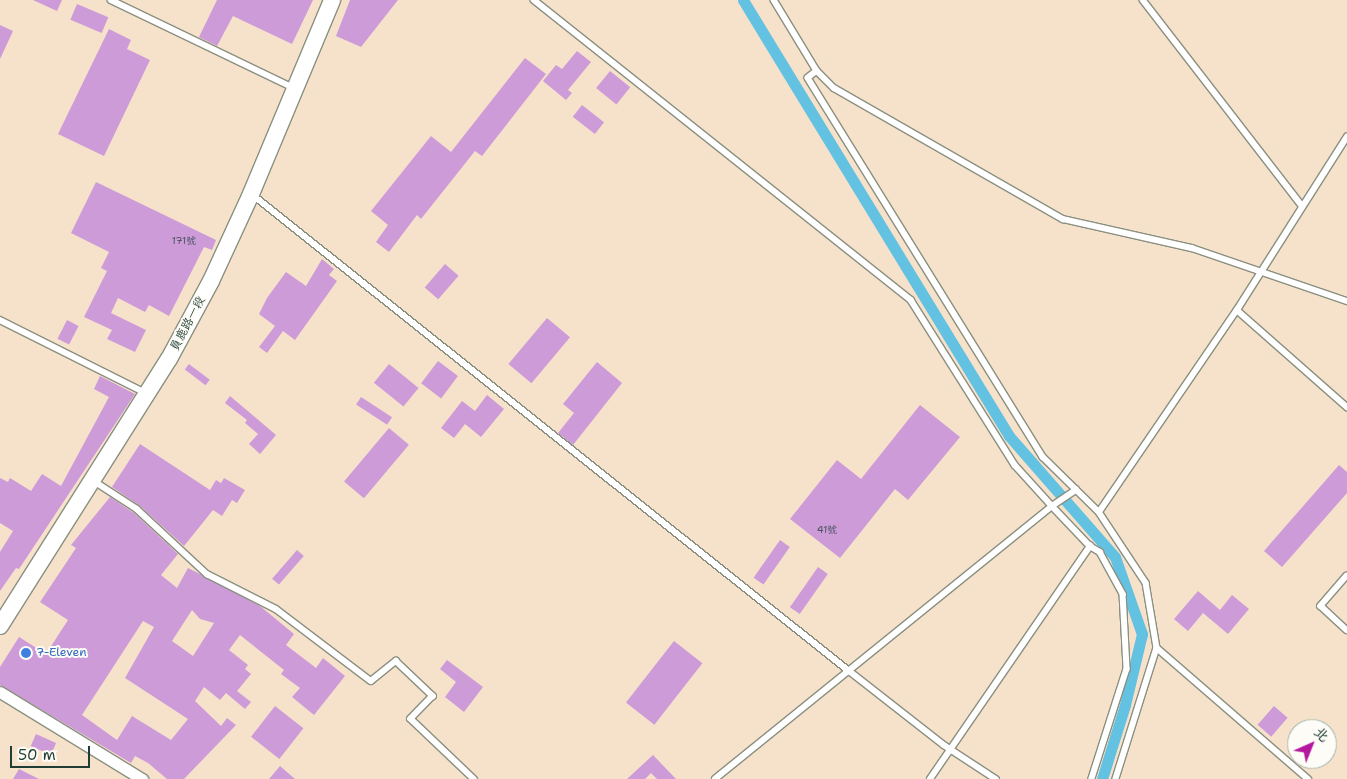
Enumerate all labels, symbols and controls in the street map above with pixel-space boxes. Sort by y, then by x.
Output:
house number: 171號 [172,235,196,247]
street label: 員鹿路一段 [168,294,208,354]
house number: 41號 [817,524,837,536]
place label: 7-Eleven [36,646,87,660]
marker: 7-Eleven [20,647,32,659]
north arrow [1287,719,1337,769]
text: 北 [1310,723,1333,745]
scale bar [12,736,92,768]
text: 50 m [18,745,56,765]

